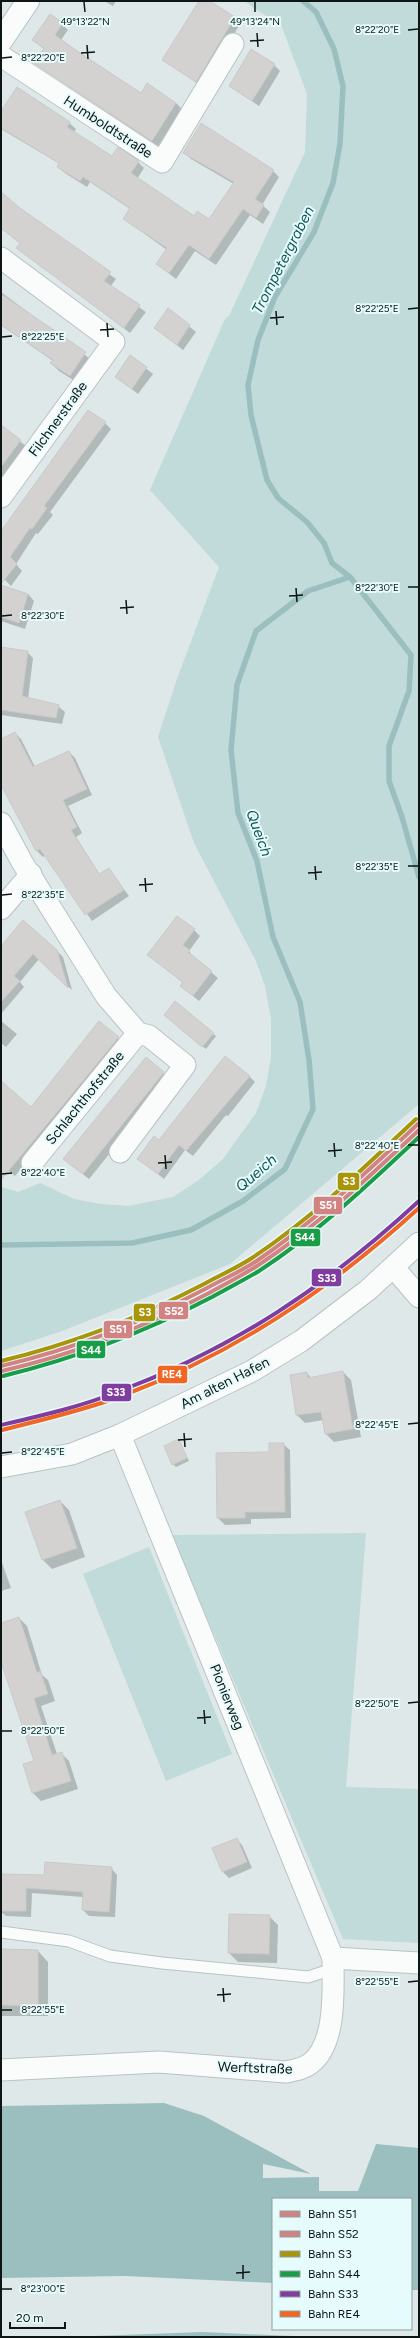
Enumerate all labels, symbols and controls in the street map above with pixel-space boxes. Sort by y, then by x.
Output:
text: 49°13'22"N [60,15,110,28]
text: 49°13'24"N [230,15,280,28]
text: 8°22'20"E [355,23,399,36]
text: 8°22'20"E [21,51,65,64]
street label: Humboldtstraße [60,92,156,162]
water label: Trompetergraben [248,203,318,317]
text: 8°22'25"E [355,302,399,315]
text: 8°22'25"E [21,330,65,343]
street label: Filchnerstraße [25,378,91,460]
text: 8°22'30"E [355,581,399,594]
text: 8°22'30"E [21,609,65,622]
water label: Queich [242,807,276,859]
text: 8°22'35"E [355,860,399,873]
text: 8°22'35"E [21,888,65,901]
street label: Schlachthofstraße [42,1048,128,1148]
text: 8°22'40"E [355,1139,399,1152]
water label: Queich [232,1150,280,1196]
text: 8°22'40"E [21,1166,65,1179]
line badge: S3 [337,1172,360,1191]
text: S3 [343,1175,355,1188]
line badge: S51 [313,1196,343,1215]
text: S51 [319,1199,337,1212]
line badge: S44 [290,1228,321,1247]
text: S44 [295,1231,315,1244]
line badge: S33 [311,1268,342,1287]
text: S33 [318,1272,336,1285]
line badge: S52 [158,1301,189,1320]
line badge: S3 [133,1303,156,1322]
text: S52 [164,1305,184,1318]
text: S3 [139,1306,151,1319]
line badge: S51 [103,1320,133,1339]
text: S51 [109,1323,127,1336]
line badge: S44 [76,1340,106,1359]
text: S44 [81,1344,101,1357]
street label: Am alten Hafen [178,1353,272,1413]
line badge: RE4 [157,1365,188,1384]
text: RE4 [162,1368,182,1381]
line badge: S33 [101,1383,132,1402]
text: S33 [107,1386,125,1399]
text: 8°22'45"E [355,1418,399,1431]
text: 8°22'45"E [21,1445,65,1458]
street label: Pionierweg [206,1662,248,1732]
text: 8°22'50"E [355,1697,399,1710]
text: 8°22'50"E [21,1724,65,1737]
text: 8°22'55"E [355,1975,399,1988]
text: 8°22'55"E [21,2003,65,2016]
street label: Werftstraße [217,2058,293,2078]
legend [272,2198,412,2330]
text: Bahn S51 [308,2207,357,2221]
text: Bahn S52 [308,2227,359,2241]
text: Bahn S3 [308,2247,352,2261]
text: Bahn S44 [308,2267,361,2281]
text: 8°23'00"E [21,2282,65,2295]
text: Bahn S33 [308,2287,358,2301]
scale bar [10,2304,65,2330]
text: Bahn RE4 [308,2307,360,2321]
text: 20 m [16,2311,44,2325]

